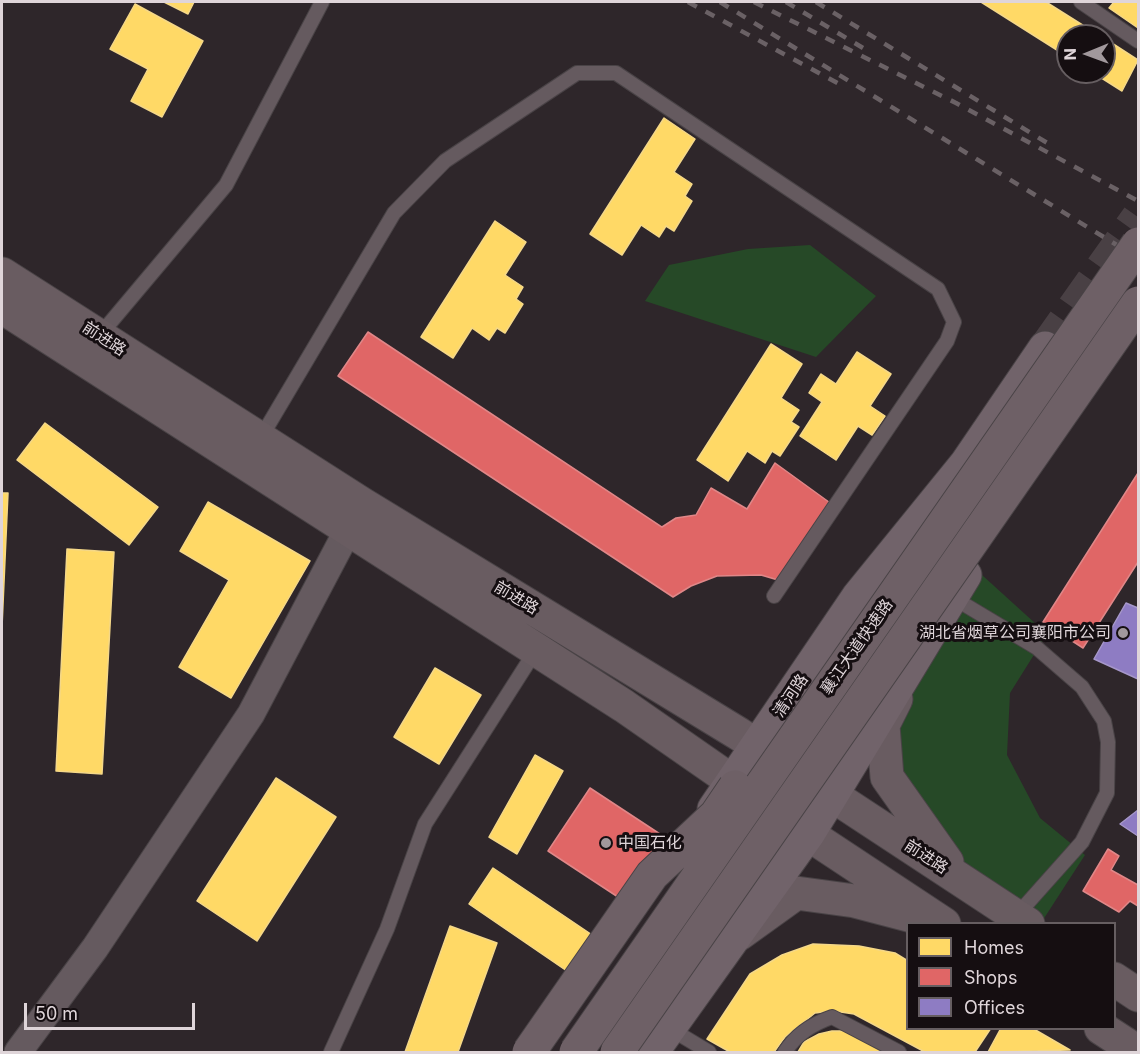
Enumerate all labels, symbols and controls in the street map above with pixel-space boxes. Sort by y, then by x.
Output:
north arrow [1056,24,1116,84]
text: N [1060,48,1080,61]
street label: 前进路 [79,318,129,360]
street label: 前进路 [490,577,542,619]
street label: 襄江大道快速路 [817,596,897,698]
place label: 湖北省烟草公司襄阳市公司 [919,623,1111,643]
marker: 湖北省烟草公司襄阳市公司 [1116,626,1130,640]
street label: 清河路 [770,671,812,721]
place label: 中国石化 [618,833,682,853]
marker: 中国石化 [599,836,613,850]
street label: 前进路 [901,836,951,878]
legend [906,922,1116,1030]
text: Homes [964,937,1024,958]
text: Shops [964,967,1018,988]
scale bar [27,991,198,1029]
text: Offices [964,997,1025,1018]
text: 50 m [35,1003,78,1024]

